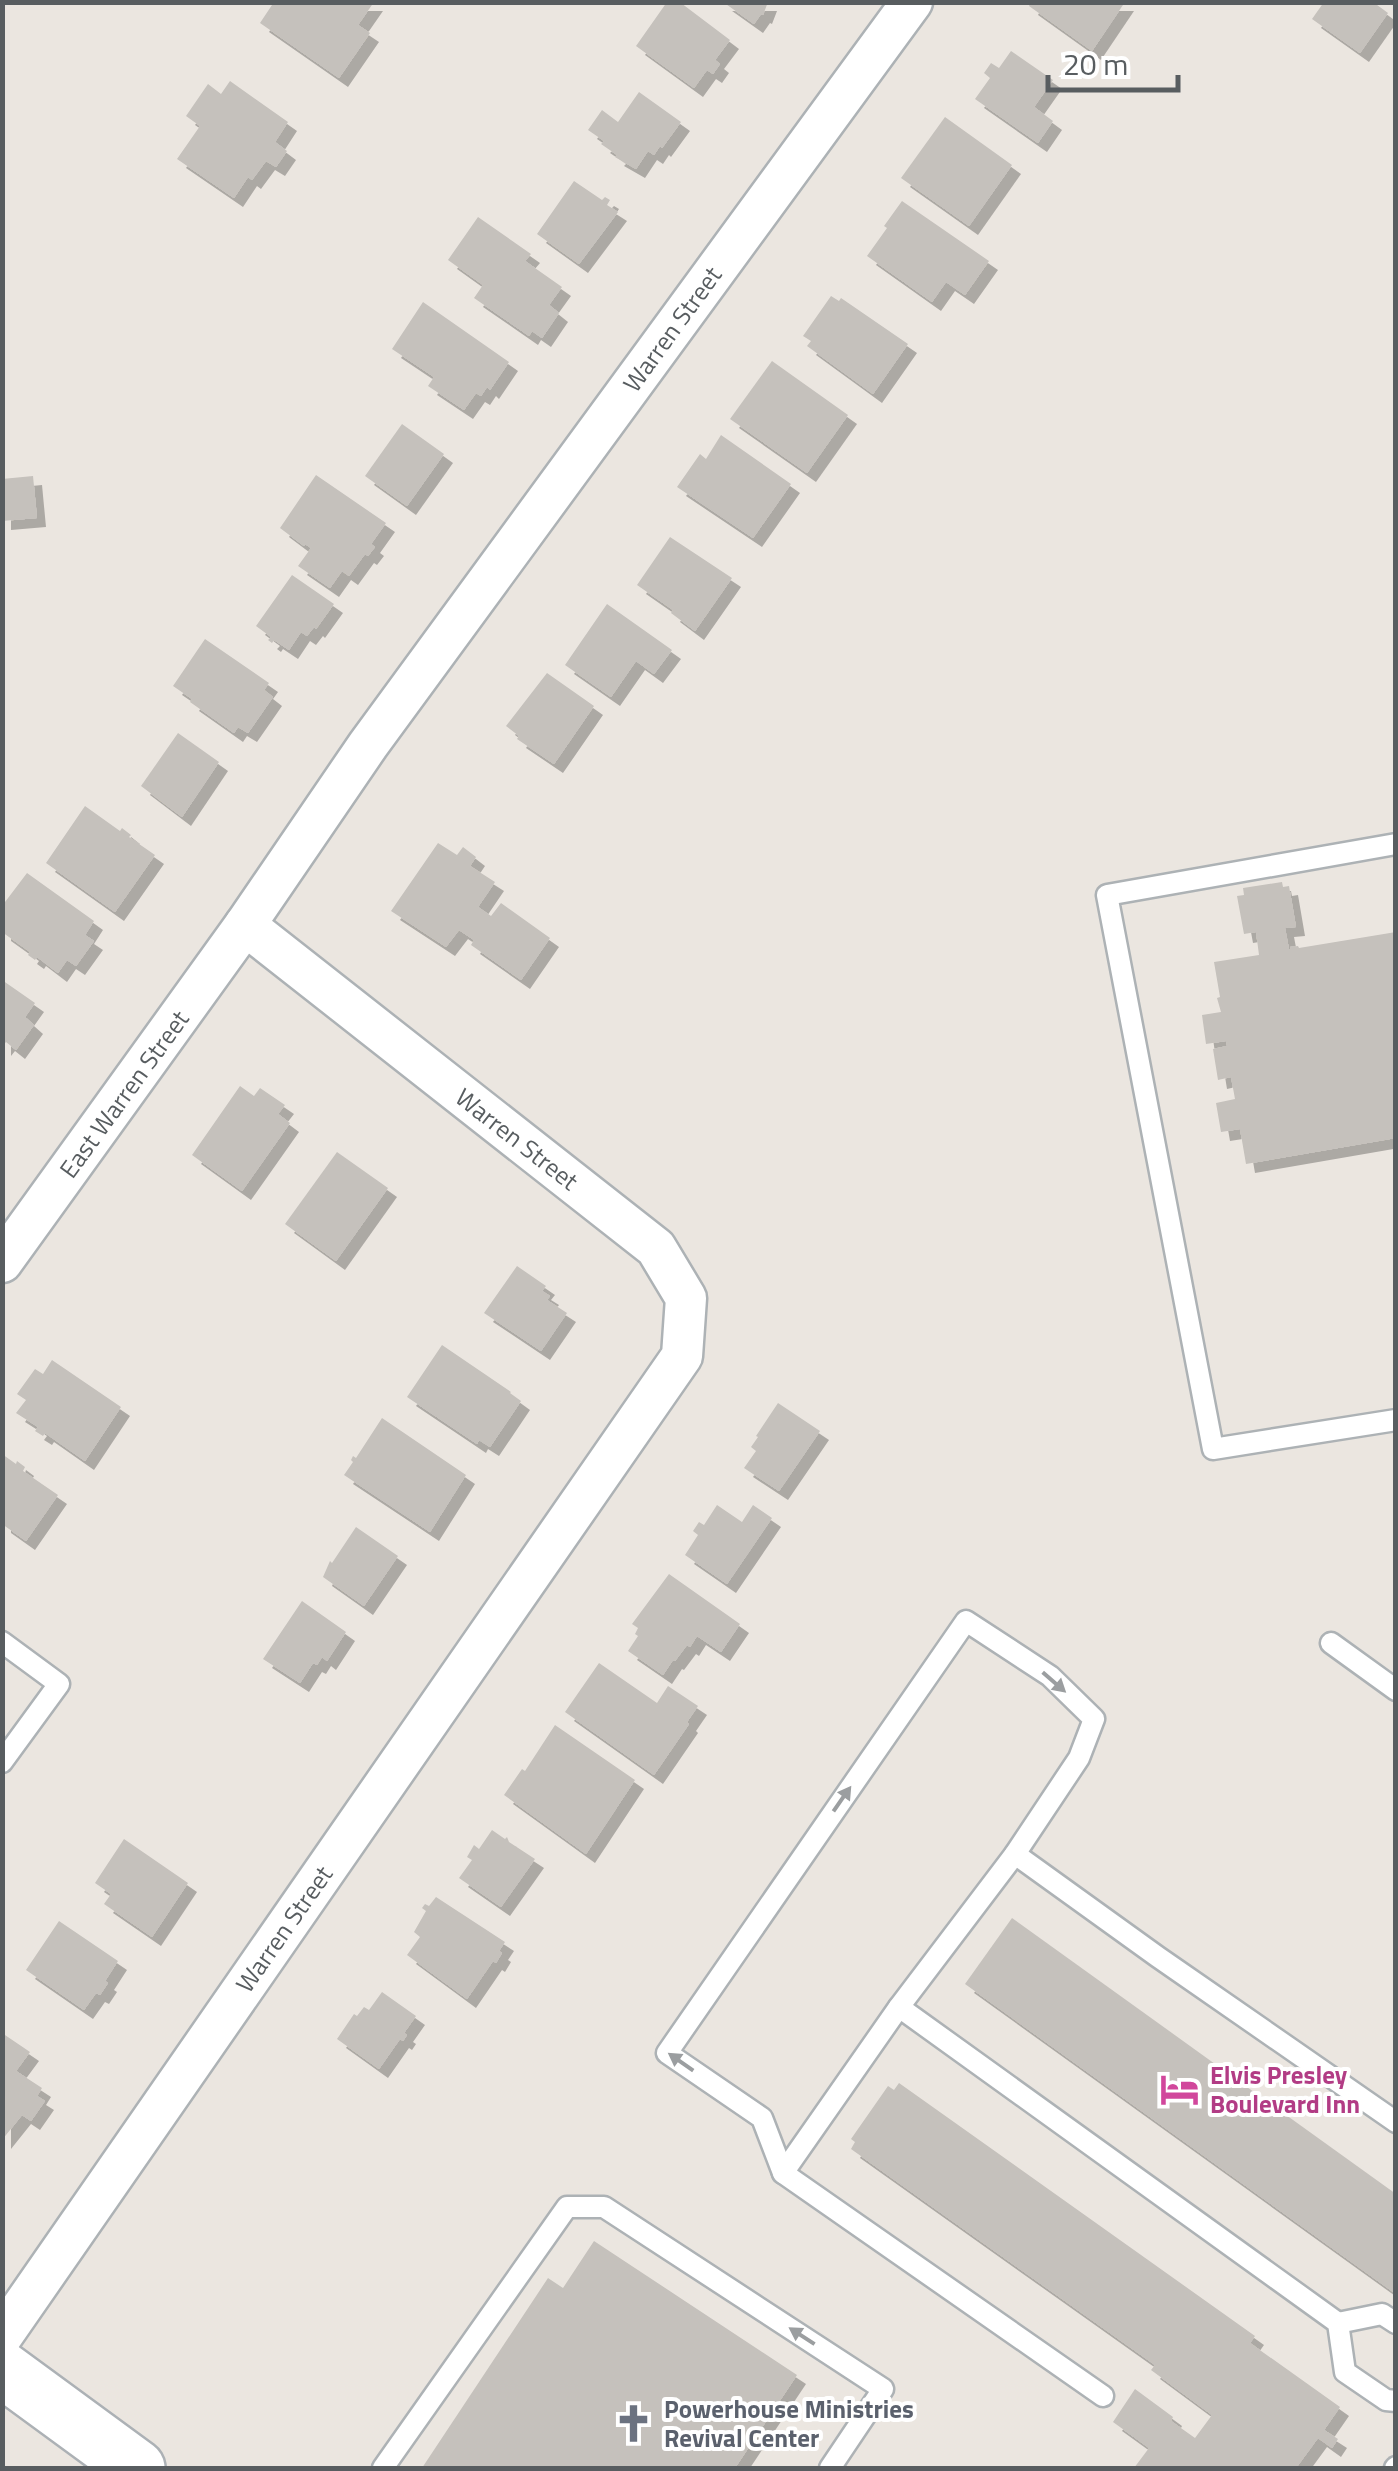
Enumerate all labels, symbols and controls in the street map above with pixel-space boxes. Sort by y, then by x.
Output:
scale bar [1048,30,1178,92]
text: 20 m [1063,41,1128,87]
street label: Warren Street [613,258,731,400]
street label: East Warren Street [50,1002,198,1186]
street label: Warren Street [447,1079,587,1199]
one-way arrow [1041,1670,1066,1692]
one-way arrow [832,1786,851,1813]
street label: Warren Street [226,1858,342,2000]
one-way arrow [668,2053,695,2072]
place label: Elvis Presley Boulevard Inn [1210,2056,1360,2123]
hotel icon: Elvis Presley Boulevard Inn [1159,2068,1201,2110]
one-way arrow [788,2328,815,2346]
place label: Powerhouse Ministries Revival Center [664,2390,914,2457]
church icon: Powerhouse Ministries Revival Center [613,2402,655,2444]

